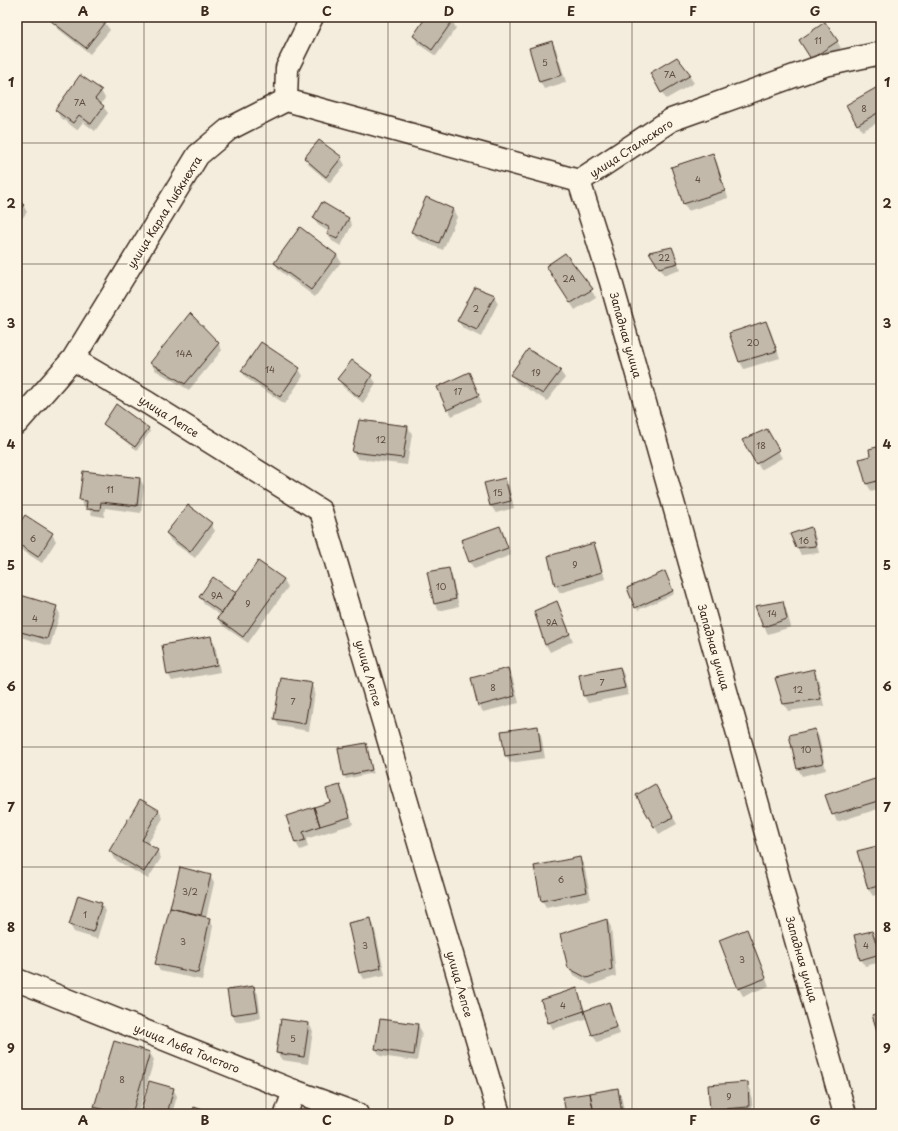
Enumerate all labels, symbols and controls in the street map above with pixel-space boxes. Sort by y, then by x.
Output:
text: A [78,1,88,20]
text: B [201,1,210,20]
text: C [322,1,332,20]
text: D [444,1,454,20]
text: E [567,1,575,20]
text: F [689,1,697,20]
text: G [810,1,820,20]
house number: 11 [814,33,822,47]
house number: 5 [542,55,548,69]
house number: 7А [664,67,676,81]
text: 1 [8,72,14,91]
text: 1 [884,72,890,91]
house number: 7А [74,95,86,109]
house number: 8 [861,101,867,115]
street label: улица Стальского [586,115,676,181]
street label: улица Карла Либкнехта [122,152,206,271]
house number: 4 [695,172,701,186]
text: 2 [6,193,16,212]
text: 2 [882,193,892,212]
house number: 22 [658,250,670,264]
house number: 2А [562,271,576,285]
street label: Западная улица [606,290,646,380]
house number: 2 [473,301,479,315]
text: 3 [7,313,16,332]
text: 3 [883,313,892,332]
house number: 20 [747,335,760,349]
house number: 14А [176,346,193,360]
house number: 14 [265,362,275,376]
house number: 19 [531,365,541,379]
house number: 17 [454,384,463,398]
street label: улица Лепсе [136,391,203,441]
house number: 12 [376,432,386,446]
text: 4 [7,434,16,453]
text: 4 [883,434,892,453]
house number: 18 [756,438,766,452]
house number: 11 [106,482,114,496]
house number: 15 [493,485,503,499]
house number: 6 [30,531,36,545]
house number: 16 [799,533,809,547]
text: 5 [7,555,15,574]
text: 5 [883,555,891,574]
house number: 9 [572,557,578,571]
house number: 10 [436,579,447,593]
house number: 9А [211,588,223,602]
house number: 9 [245,596,251,610]
street label: Западная улица [694,602,734,692]
house number: 14 [767,606,777,620]
house number: 4 [32,611,38,625]
house number: 9А [546,615,558,629]
street label: улица Лепсе [351,638,387,708]
house number: 7 [599,675,605,689]
text: 6 [6,676,16,695]
text: 6 [882,676,892,695]
house number: 8 [490,680,496,694]
house number: 12 [793,682,803,696]
house number: 7 [290,694,296,708]
house number: 10 [801,742,812,756]
text: 7 [7,797,15,816]
text: 7 [883,797,891,816]
house number: 6 [558,872,564,886]
house number: 3/2 [182,884,198,898]
house number: 1 [83,907,87,921]
street label: Западная улица [782,914,822,1004]
text: 8 [7,917,15,936]
text: 8 [883,917,891,936]
house number: 3 [180,934,186,948]
house number: 3 [362,938,368,952]
house number: 4 [863,938,869,952]
street label: улица Лепсе [442,949,478,1019]
house number: 3 [739,952,745,966]
house number: 4 [560,998,566,1012]
street label: улица Льва Толстого [132,1019,242,1077]
house number: 5 [290,1031,296,1045]
text: 9 [7,1038,15,1057]
text: 9 [883,1038,891,1057]
house number: 8 [119,1072,125,1086]
house number: 9 [726,1089,732,1103]
text: A [78,1110,88,1129]
text: B [201,1110,210,1129]
text: C [322,1110,332,1129]
text: D [444,1110,454,1129]
text: E [567,1110,575,1129]
text: F [689,1110,697,1129]
text: G [810,1110,820,1129]

